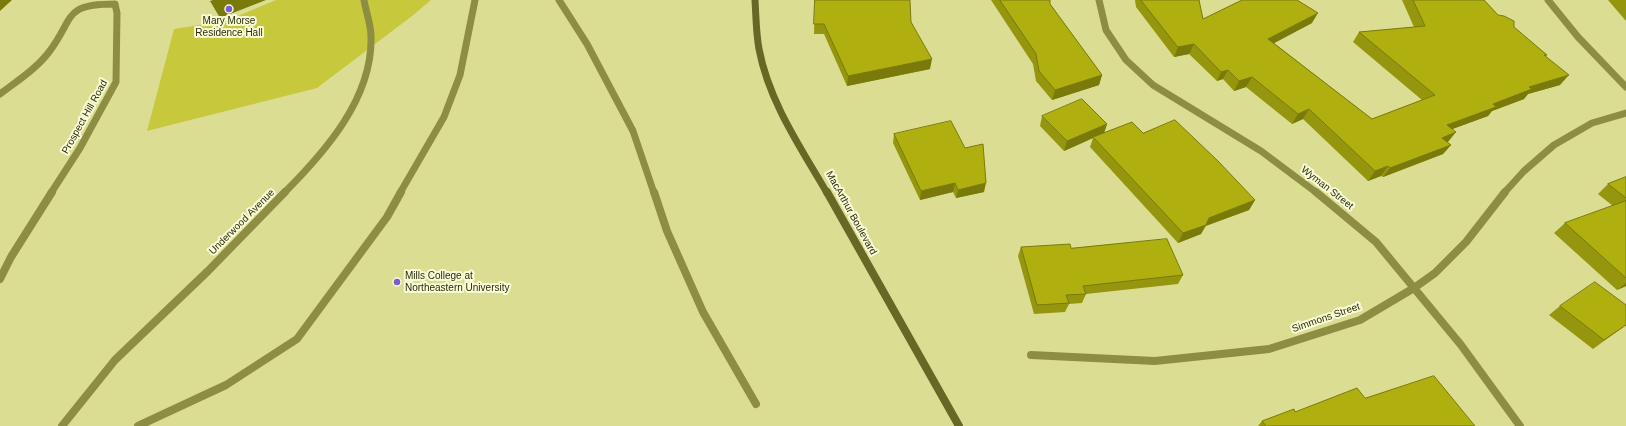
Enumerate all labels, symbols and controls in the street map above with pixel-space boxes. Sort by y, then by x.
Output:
marker: Mary Morse Residence Hall [224,4,234,14]
place label: Mary Morse Residence Hall [195,15,263,38]
street label: Prospect Hill Road [60,78,110,156]
street label: Wyman Street [1298,164,1356,212]
street label: MacArthur Boulevard [823,169,879,257]
street label: Underwood Avenue [207,187,277,257]
place label: Mills College at Northeastern University [405,270,509,294]
marker: Mills College at Northeastern University [392,277,402,287]
street label: Simmons Street [1290,301,1362,335]

